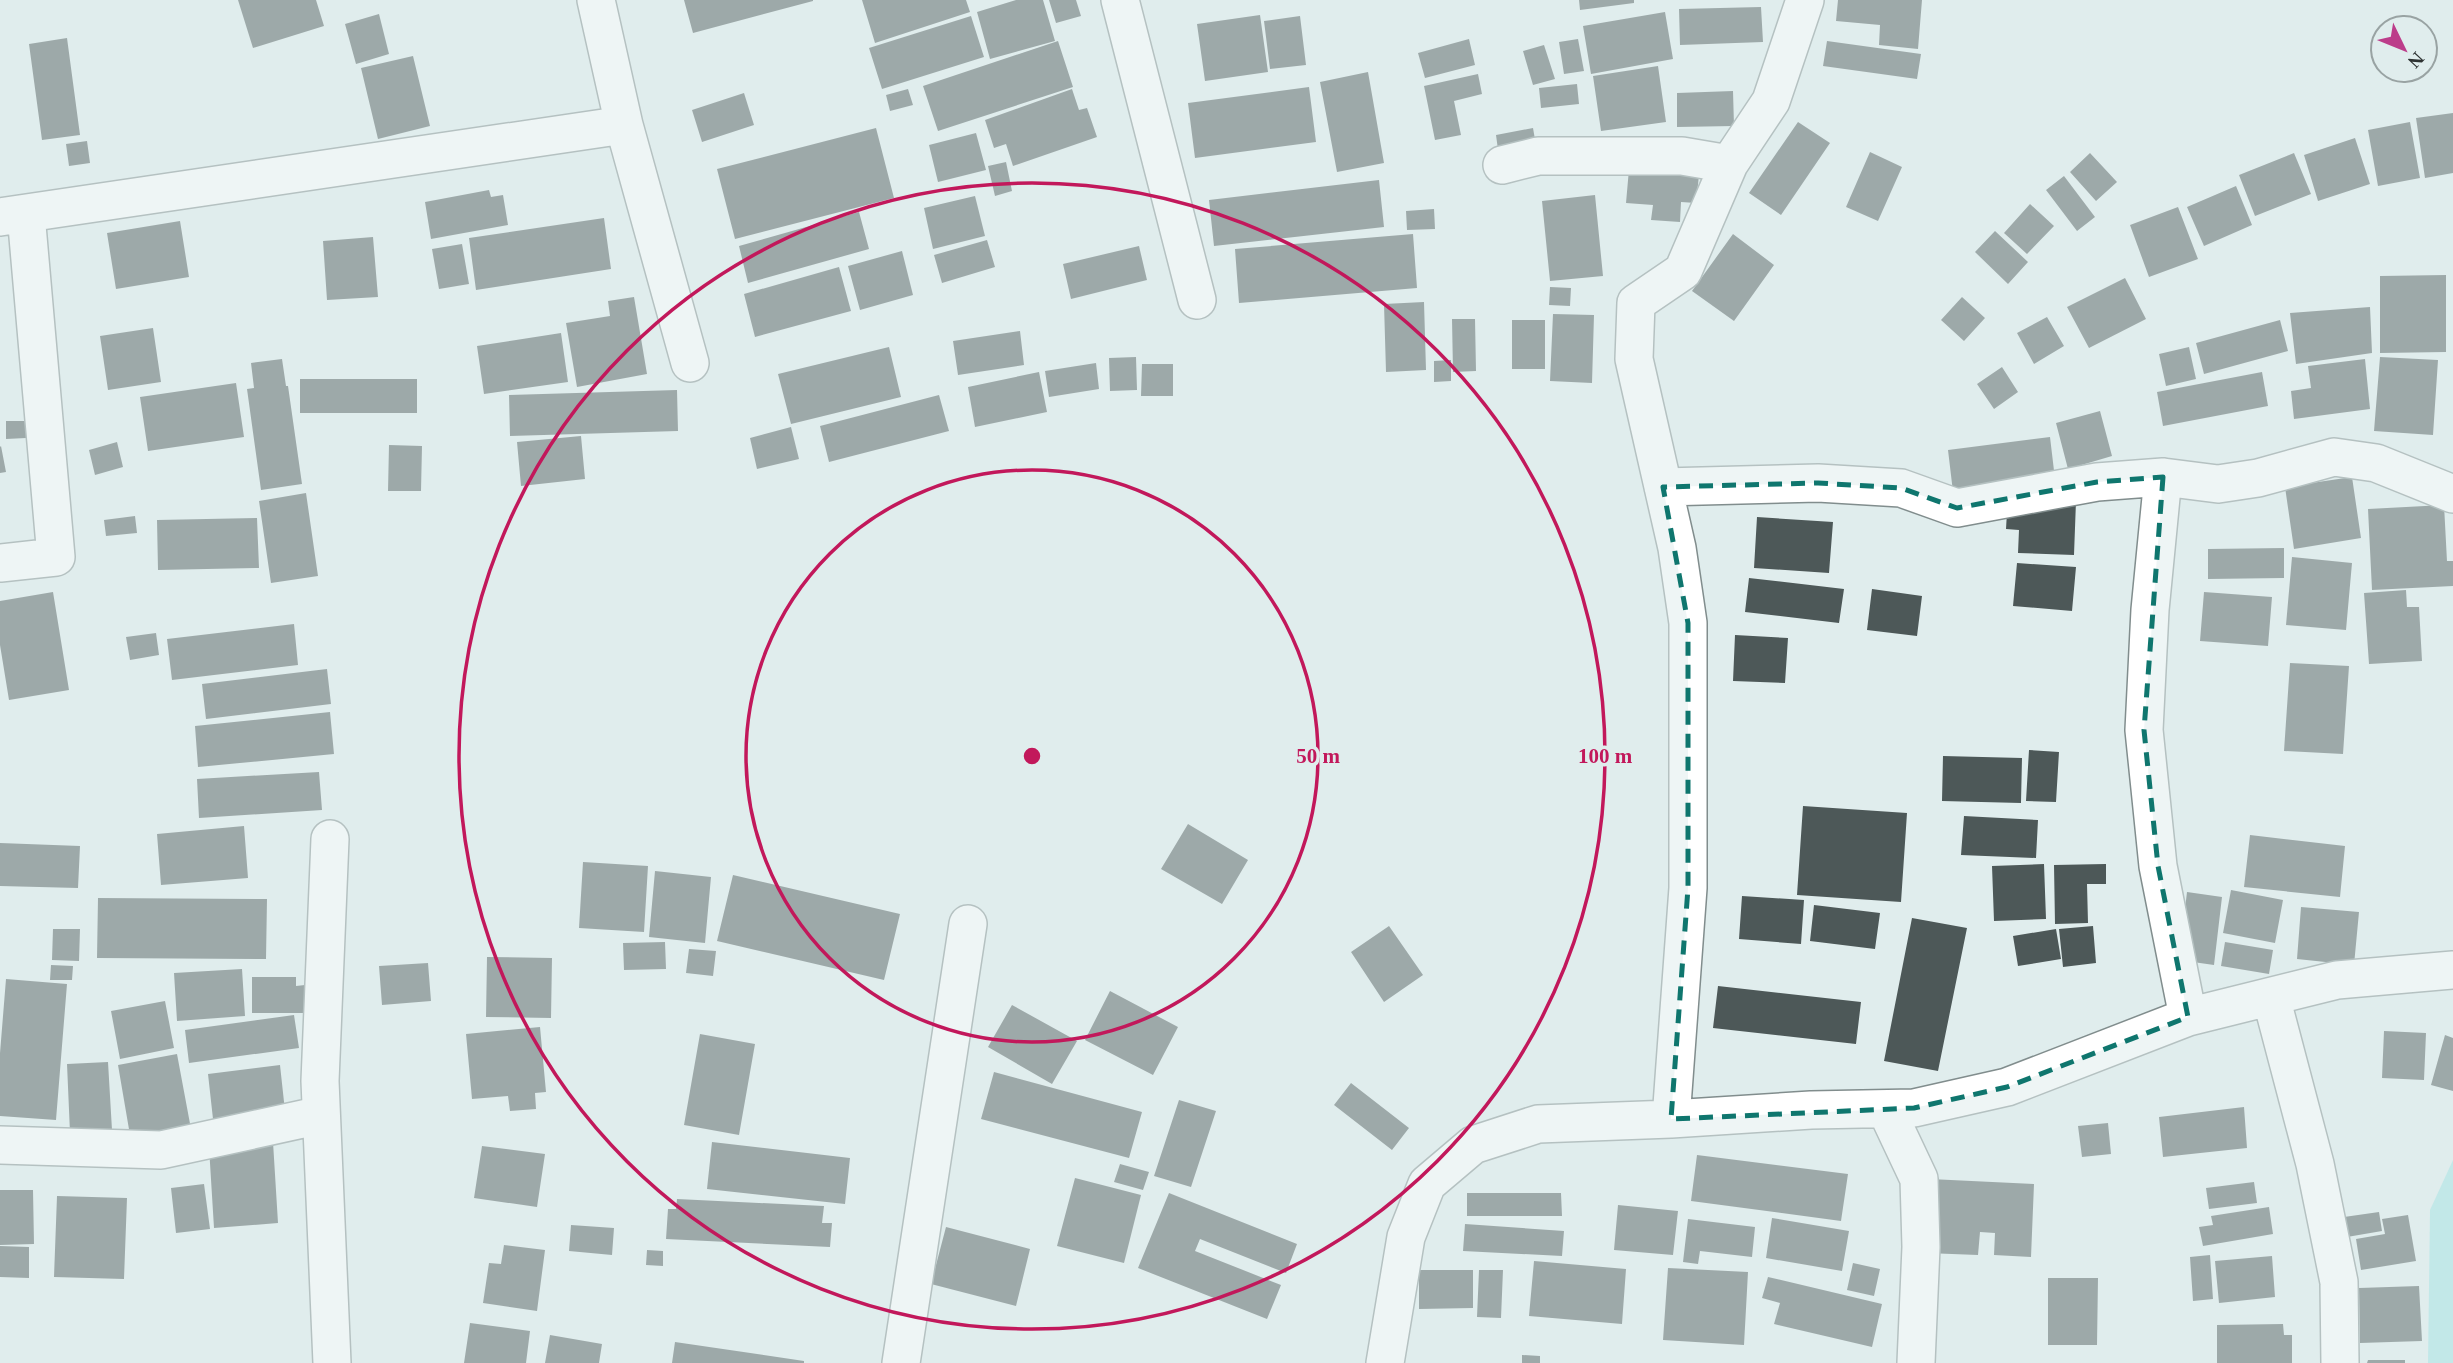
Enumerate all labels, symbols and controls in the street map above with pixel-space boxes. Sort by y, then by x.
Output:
north arrow [2369,14,2439,84]
text: N [2404,48,2428,73]
centre of rings [1020,744,1044,768]
text: 50 m [1296,744,1340,768]
text: 100 m [1578,744,1633,768]

